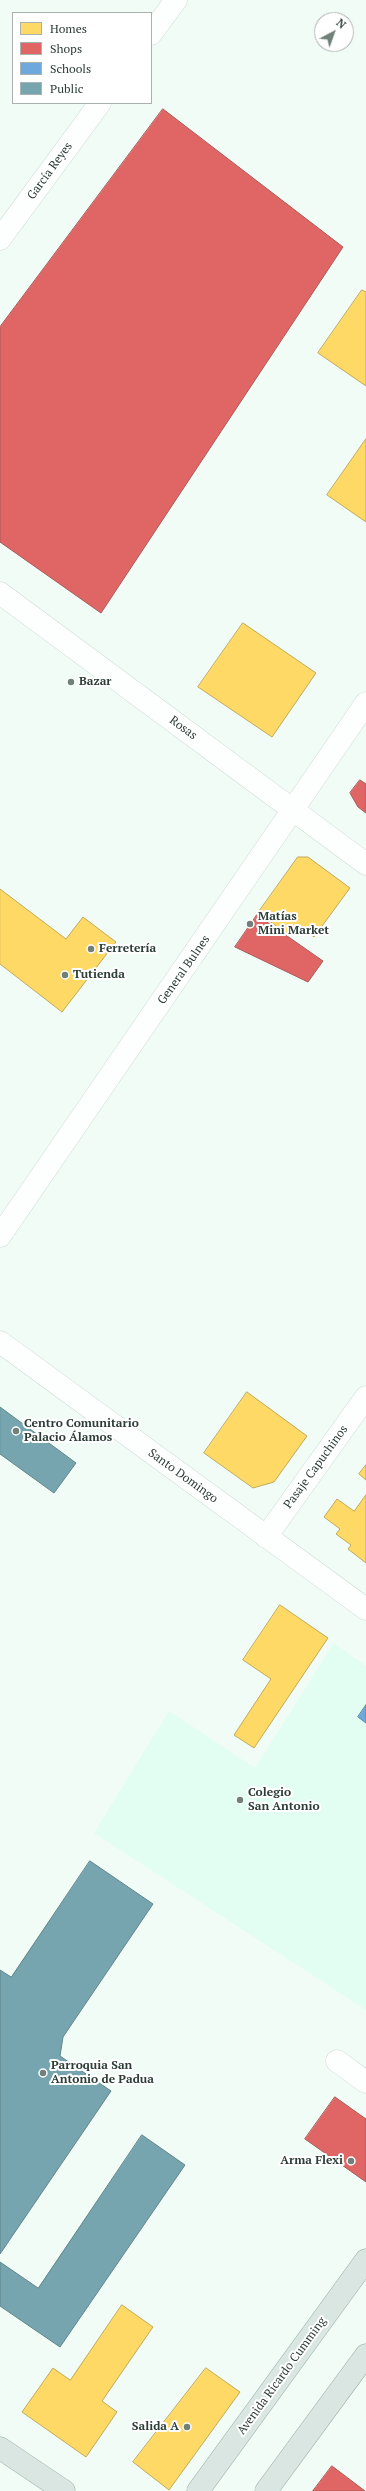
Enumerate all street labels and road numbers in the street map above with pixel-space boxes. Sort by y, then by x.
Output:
street label: García Reyes [24,139,76,203]
street label: Rosas [166,713,200,743]
street label: General Bulnes [155,933,213,1007]
street label: Pasaje Capuchinos [281,1423,351,1511]
street label: Santo Domingo [145,1446,221,1506]
street label: Avenida Ricardo Cumming [235,2314,329,2438]

